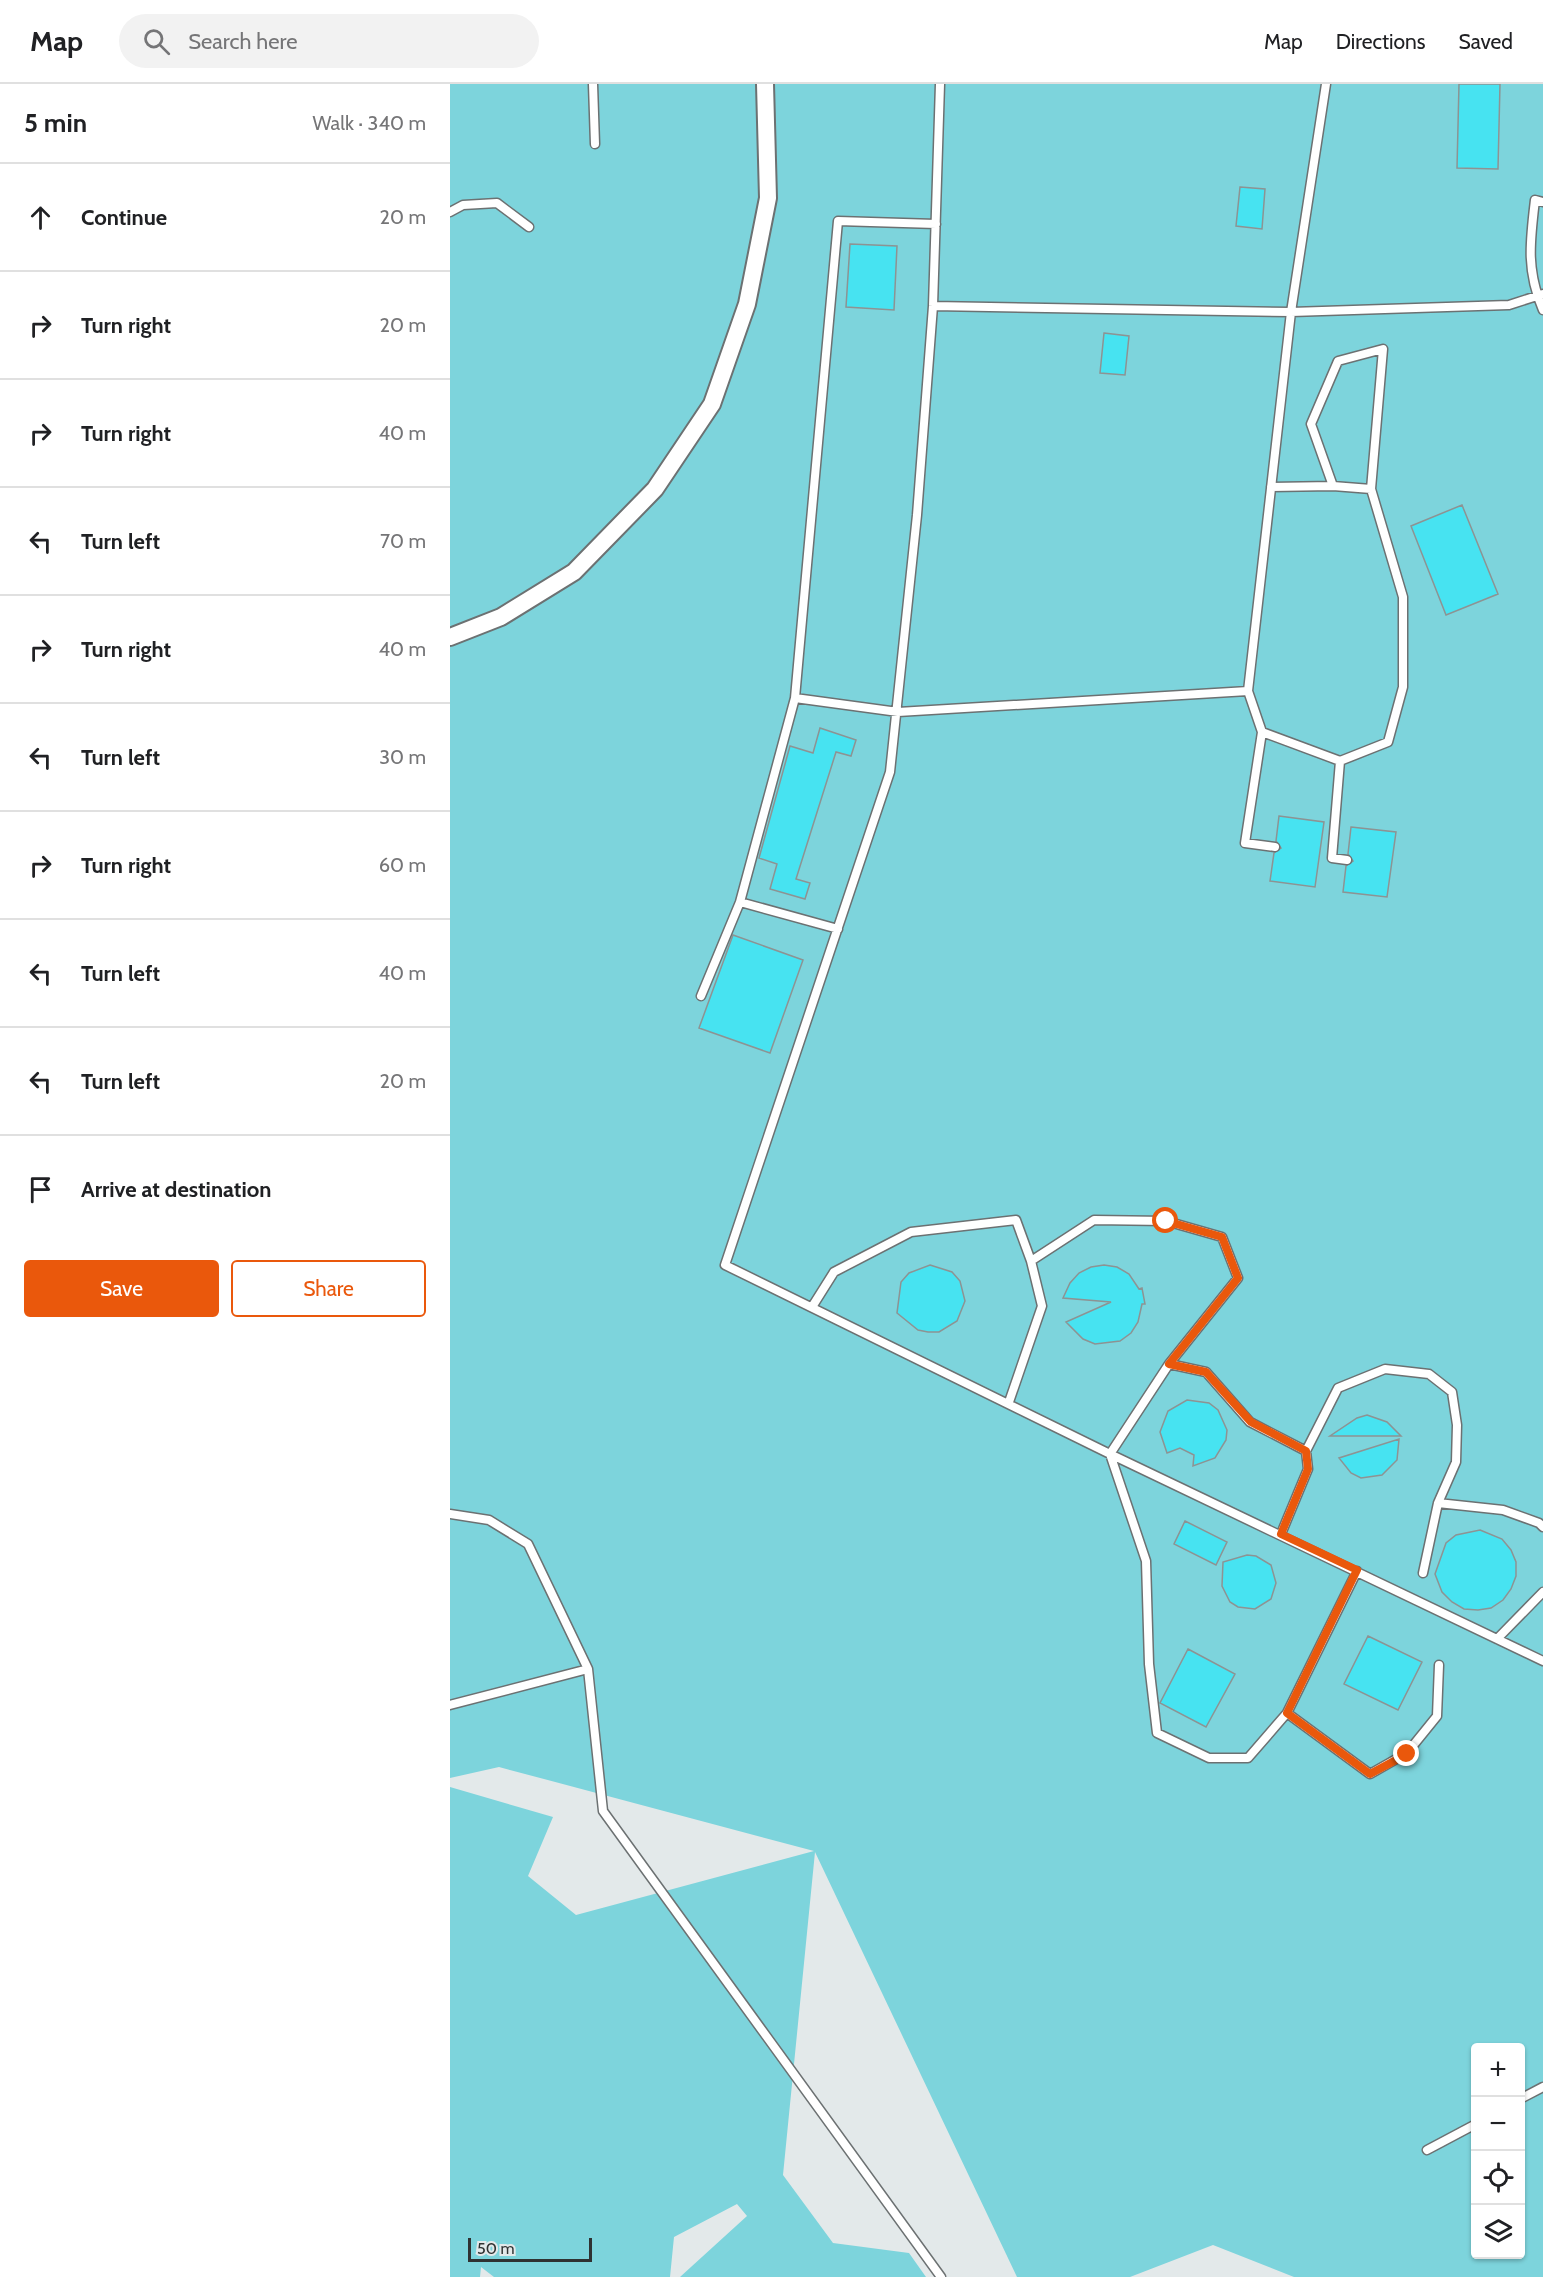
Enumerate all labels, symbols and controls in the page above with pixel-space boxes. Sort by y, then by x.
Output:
search box [119,14,539,68]
text: Map [30,24,83,58]
icon: search [140,25,173,58]
text: Search here [188,28,297,55]
text: Map [1264,29,1303,54]
text: Directions [1336,29,1425,54]
text: Saved [1458,29,1513,54]
text: 5 min [24,107,87,139]
text: Walk · 340 m [312,111,426,135]
icon: ahead [24,201,57,234]
text: Continue [81,204,167,231]
text: 20 m [380,205,426,229]
icon: right [24,309,57,342]
text: Turn right [81,312,171,339]
text: 20 m [380,313,426,337]
icon: right [24,417,57,450]
text: Turn right [81,420,171,447]
text: 40 m [378,421,426,445]
icon: left [24,525,57,558]
text: Turn left [81,528,160,555]
text: 70 m [380,529,426,553]
icon: right [24,633,57,666]
text: Turn right [81,636,171,663]
text: 40 m [378,637,426,661]
icon: left [24,741,57,774]
text: Turn left [81,744,160,771]
text: 30 m [379,745,426,769]
icon: right [24,849,57,882]
text: Turn right [81,852,171,879]
text: 60 m [379,853,426,877]
icon: left [24,957,57,990]
text: Turn left [81,960,160,987]
text: 40 m [378,961,426,985]
icon: left [24,1065,57,1098]
text: Turn left [81,1068,160,1095]
text: 20 m [380,1069,426,1093]
icon: arrive [24,1173,57,1206]
text: Arrive at destination [81,1176,271,1203]
route start [1152,1207,1178,1233]
button: Save [24,1260,219,1317]
button: Share [231,1260,426,1317]
route end [1393,1740,1419,1766]
map controls [1471,2043,1525,2259]
button: + [1471,2043,1525,2097]
button: − [1471,2097,1525,2151]
button: locate [1471,2151,1525,2205]
button: layers [1471,2205,1525,2259]
scale bar [468,2235,592,2262]
text: 50 m [477,2239,514,2258]

